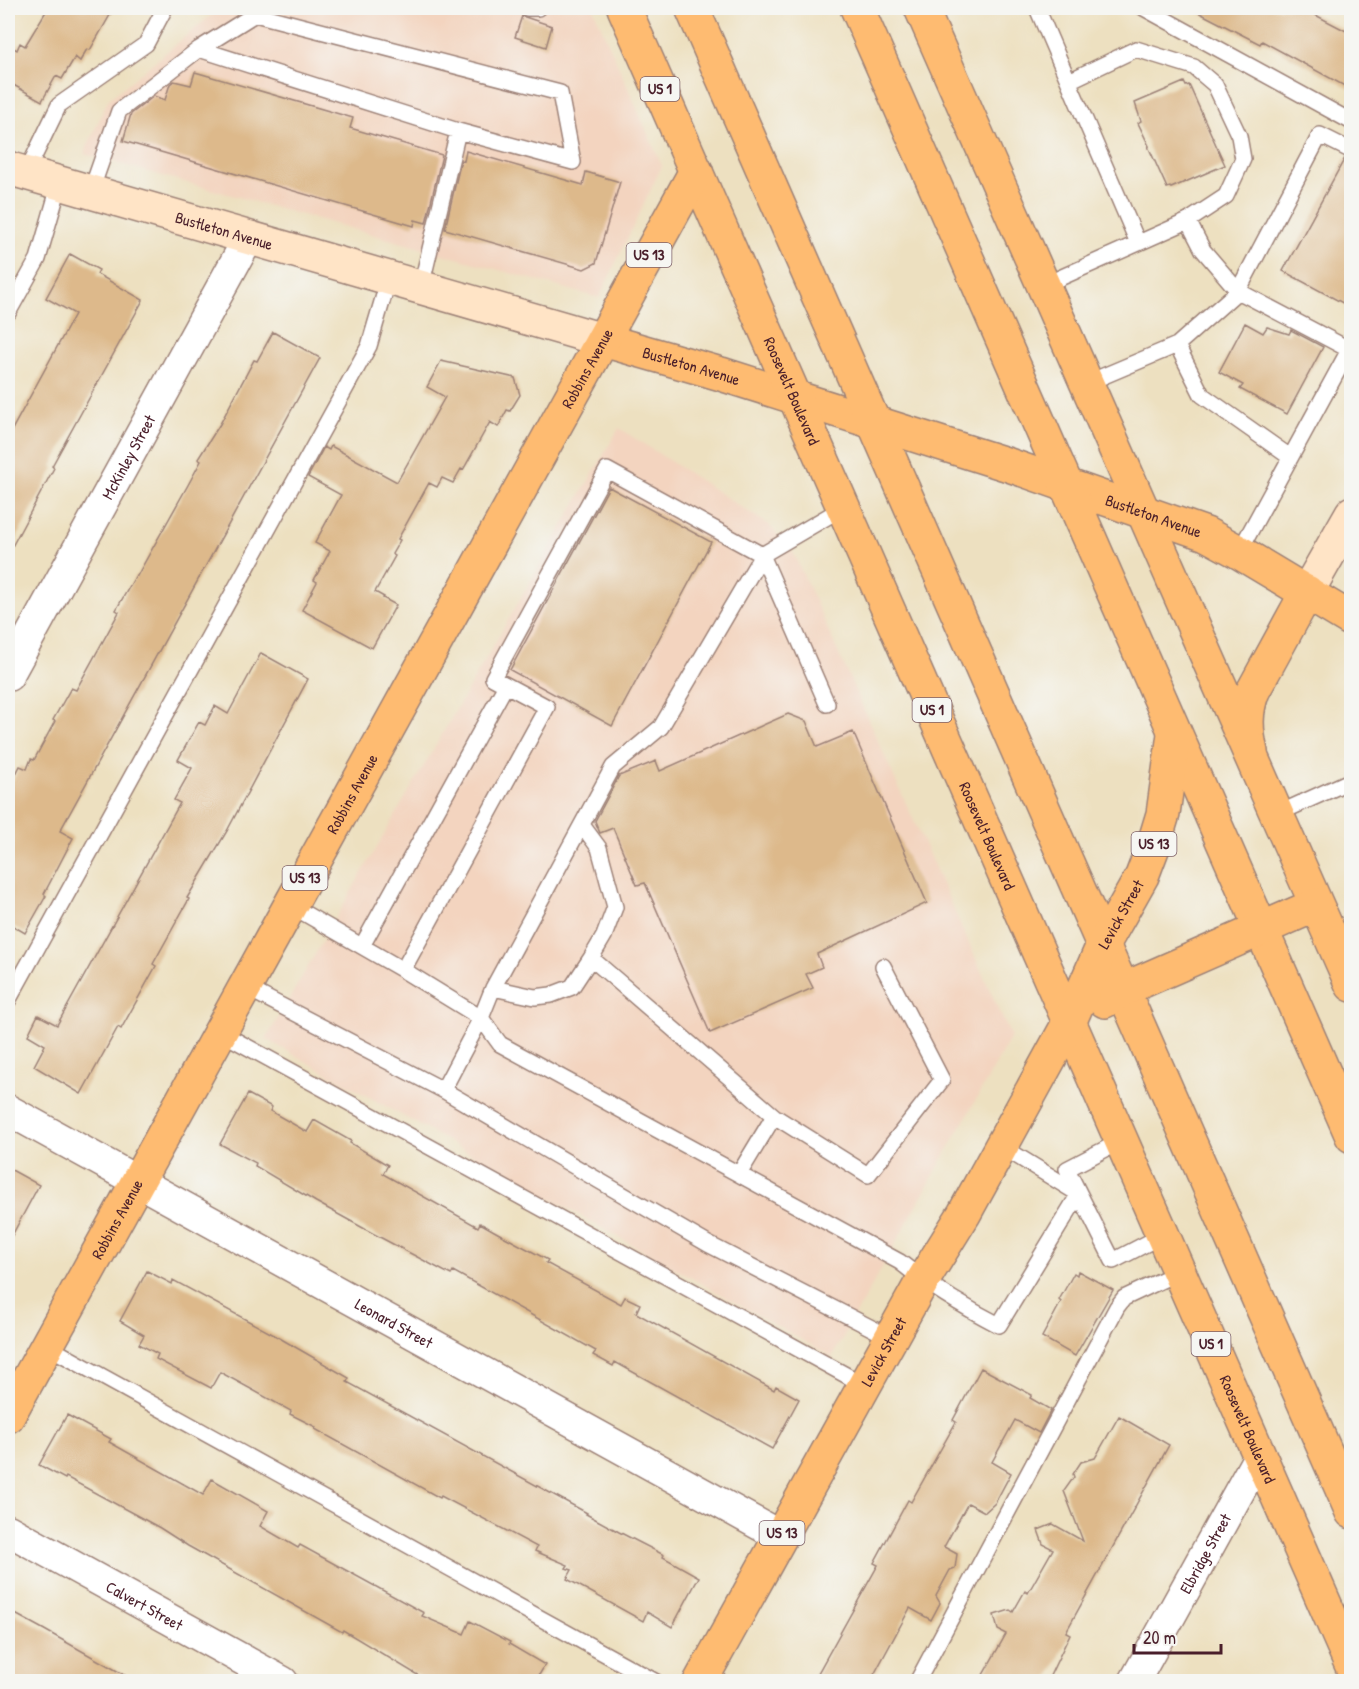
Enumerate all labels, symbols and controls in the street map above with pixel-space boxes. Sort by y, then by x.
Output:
road number: US 1 [640,77,680,101]
street label: Bustleton Avenue [173,206,276,255]
road number: US 13 [626,243,672,267]
street label: Robbins Avenue [556,324,618,412]
street label: Roosevelt Boulevard [759,333,825,448]
street label: Bustleton Avenue [640,341,743,391]
street label: McKinley Street [96,410,161,503]
street label: Bustleton Avenue [1103,489,1205,543]
road number: US 1 [912,698,952,722]
street label: Robbins Avenue [321,749,383,838]
street label: Roosevelt Boulevard [954,778,1021,893]
road number: US 13 [1132,832,1176,856]
road number: US 13 [282,866,328,890]
street label: Levick Street [1092,875,1149,953]
street label: Robbins Avenue [86,1175,148,1263]
street label: Leonard Street [351,1293,437,1354]
street label: Levick Street [855,1312,912,1390]
road number: US 1 [1192,1332,1230,1356]
street label: Roosevelt Boulevard [1215,1372,1281,1486]
street label: Elbridge Street [1174,1509,1236,1597]
road number: US 13 [760,1521,804,1545]
street label: Calvert Street [102,1575,187,1636]
scale bar [1134,1617,1221,1655]
text: 20 m [1143,1625,1176,1650]

